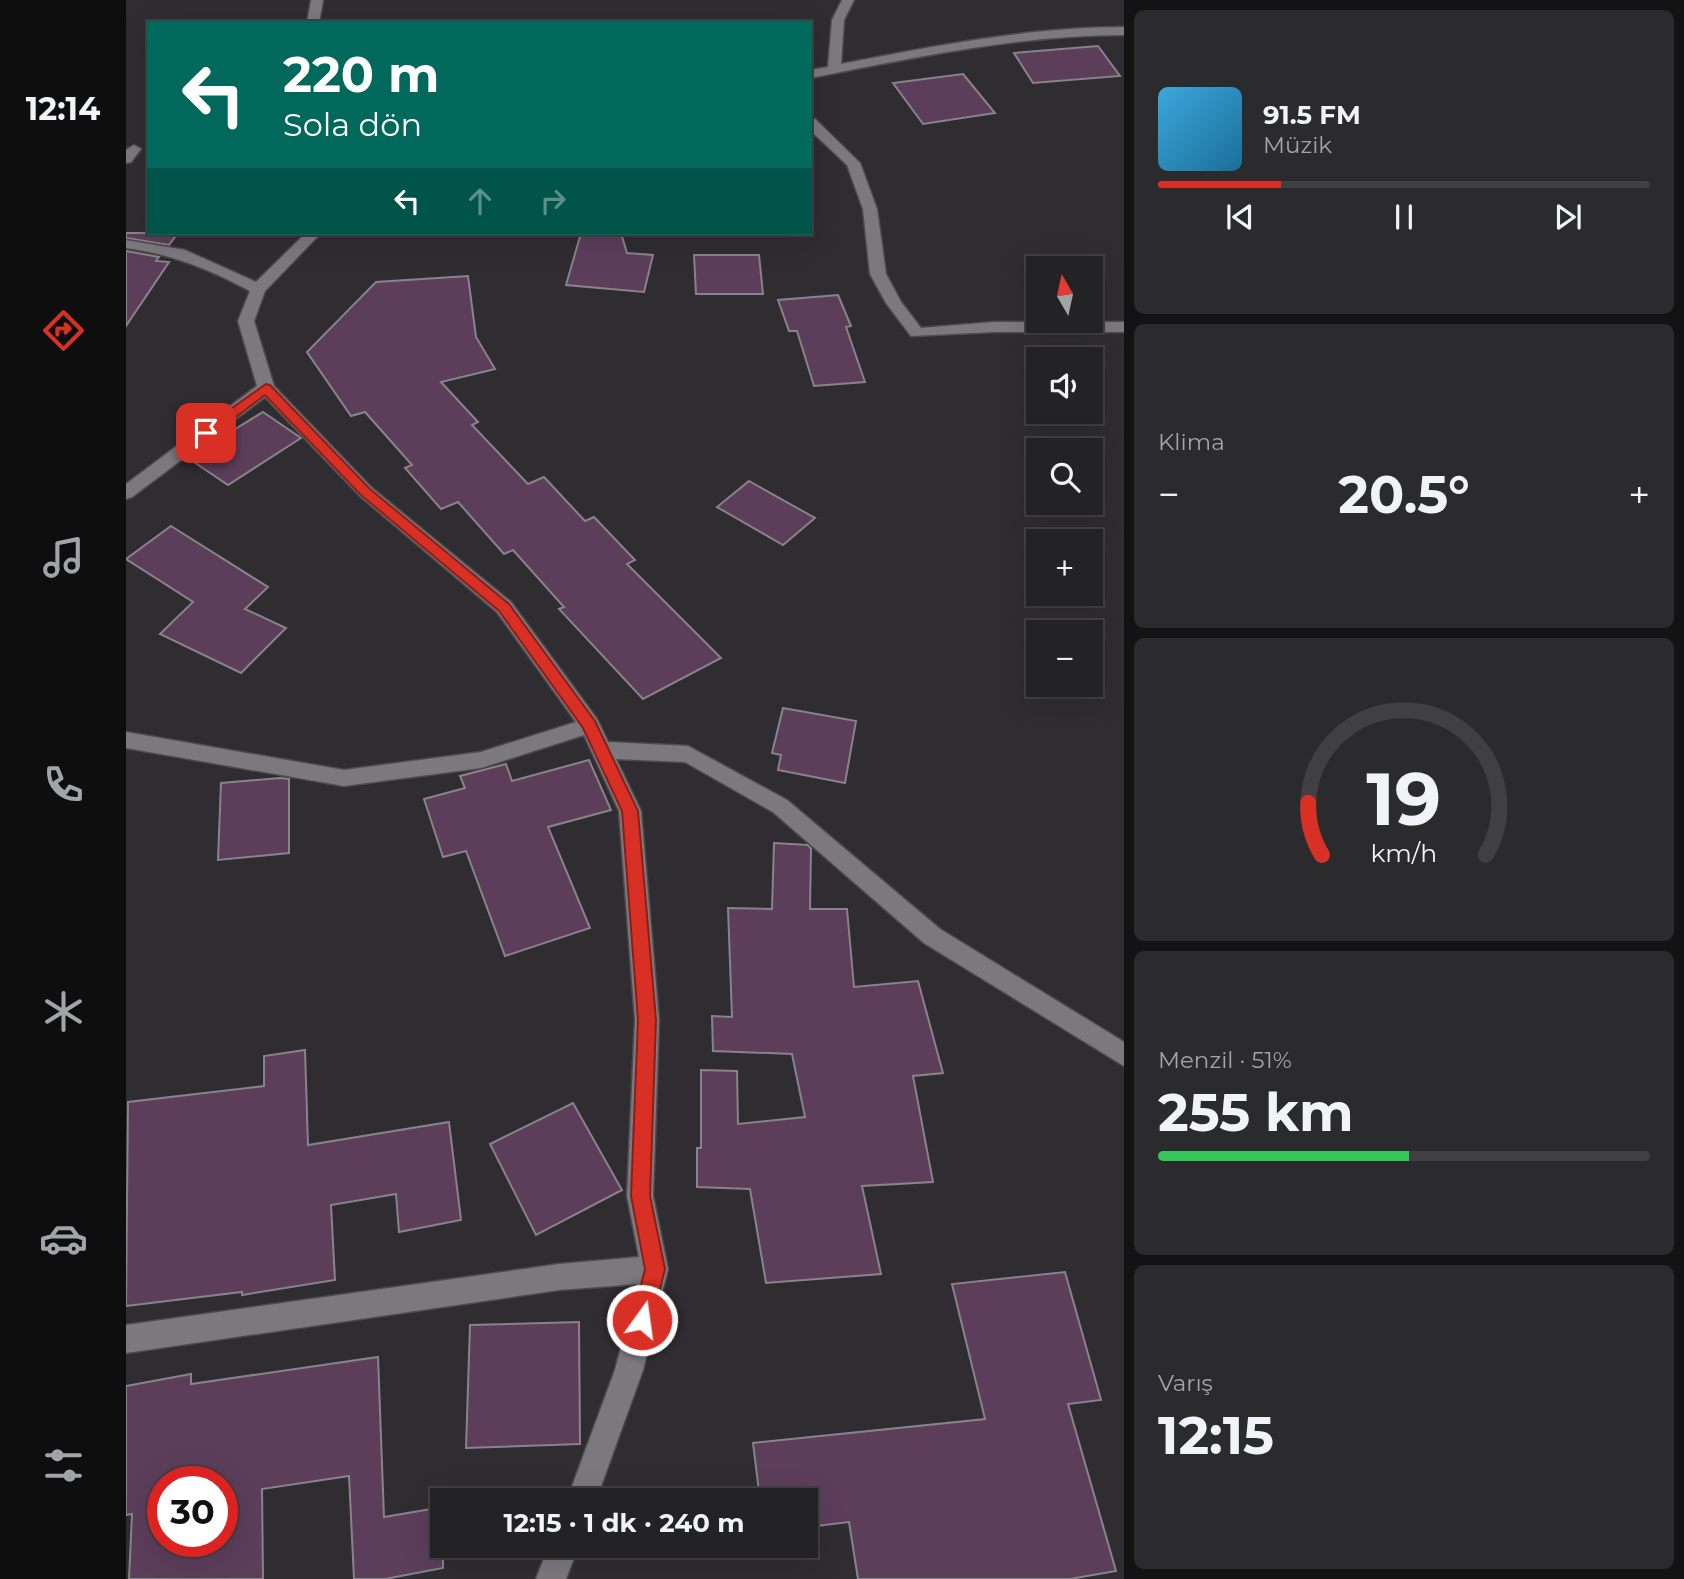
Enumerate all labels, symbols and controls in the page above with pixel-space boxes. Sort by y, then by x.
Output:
text: 220 m [283,45,439,104]
icon: left [168,49,259,140]
text: 12:14 [26,89,100,128]
text: 91.5 FM [1263,99,1361,131]
text: Sola dön [283,105,422,144]
text: Müzik [1263,131,1332,159]
icon: left [388,182,426,220]
icon: ahead [461,182,499,220]
icon: right [534,182,572,220]
icon: previous [1221,198,1259,236]
icon: pause [1385,198,1423,236]
icon: next [1549,198,1587,236]
north arrow [1026,256,1102,332]
map controls [1026,256,1103,697]
icon: directions [39,306,88,355]
button: sound [1026,347,1103,424]
pin [176,403,236,463]
icon: arrive [187,414,225,452]
text: Klima [1158,428,1225,456]
button: search [1026,438,1103,515]
text: 20.5° [1338,463,1470,526]
text: − [1158,471,1180,518]
text: + [1628,471,1650,518]
button: + [1026,529,1103,606]
icon: music [39,533,88,582]
button: − [1026,620,1103,697]
text: 19 [1367,756,1441,844]
icon: phone [39,760,88,809]
text: km/h [1371,838,1437,868]
icon: climate [39,987,88,1036]
text: Menzil · 51% [1158,1046,1292,1074]
text: 255 km [1158,1081,1353,1144]
icon: car [39,1214,88,1263]
position arrow [605,1283,679,1357]
text: Varış [1158,1369,1213,1397]
text: 12:15 [1158,1404,1274,1467]
icon: filters [39,1441,88,1490]
speed limit sign: 30 [147,1466,238,1557]
text: 12:15 · 1 dk · 240 m [504,1507,745,1539]

